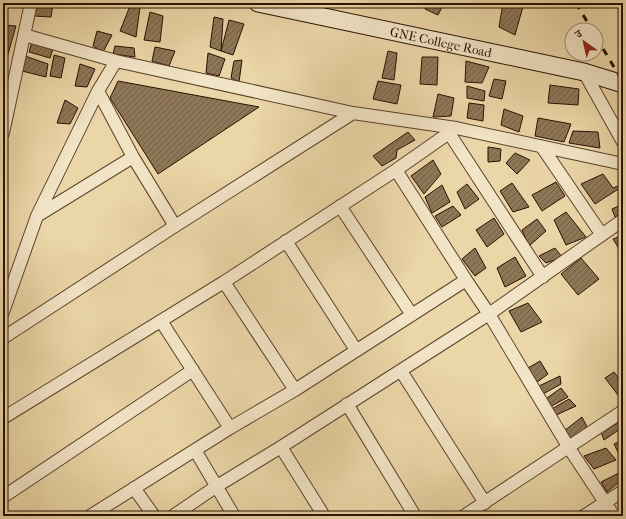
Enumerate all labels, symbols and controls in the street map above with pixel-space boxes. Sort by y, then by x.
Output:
north arrow [564,22,604,62]
street label: GNE College Road [389,24,494,60]
text: उ [572,26,586,42]

